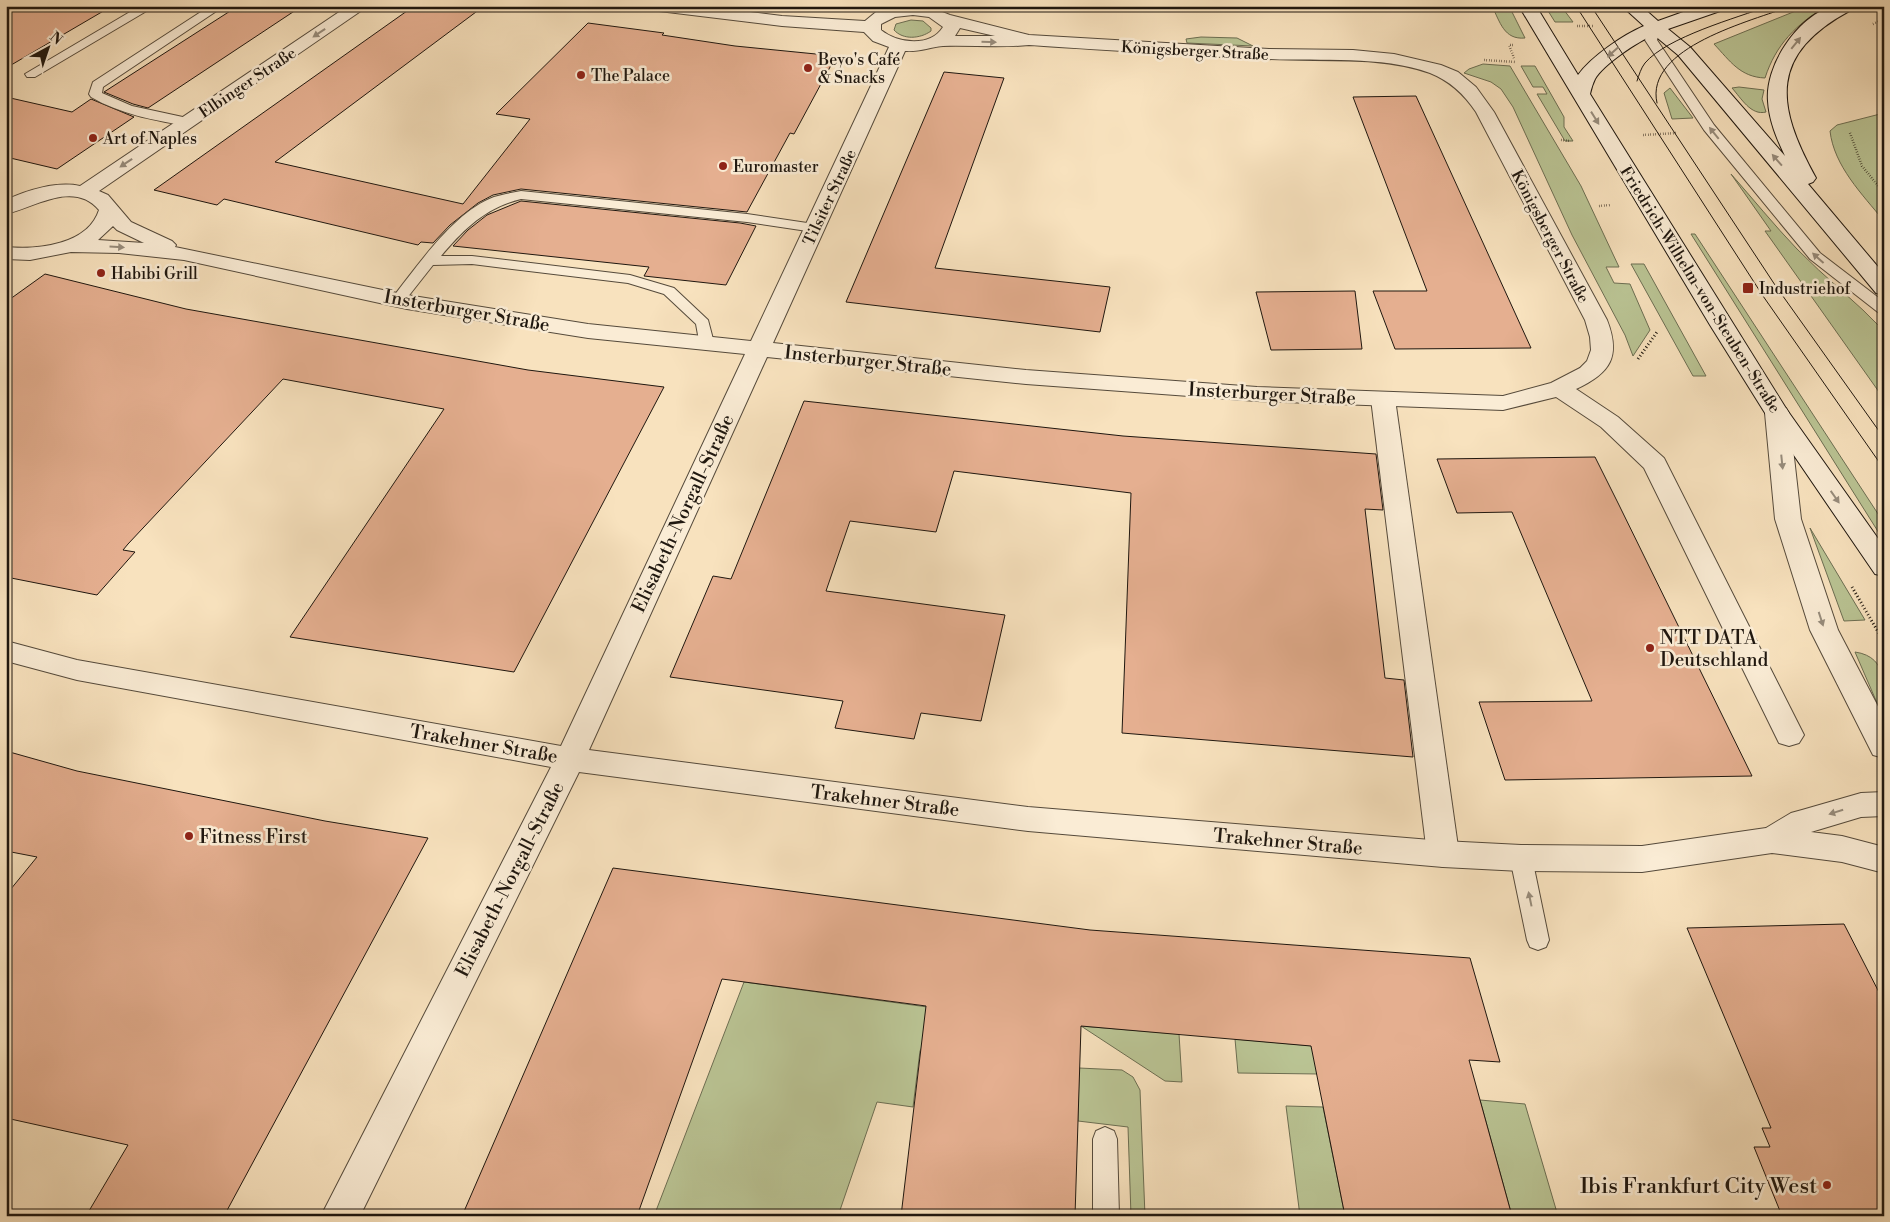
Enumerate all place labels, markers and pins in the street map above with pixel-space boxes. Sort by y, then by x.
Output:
place label: Beyo's Café & Snacks [817,50,900,88]
marker: Beyo's Café & Snacks [802,62,814,74]
place label: The Palace [591,66,670,86]
marker: The Palace [575,69,587,81]
place label: Art of Naples [102,129,197,149]
marker: Art of Naples [87,132,99,144]
place label: Euromaster [733,157,819,177]
marker: Euromaster [717,160,729,172]
place label: Habibi Grill [111,264,198,284]
marker: Habibi Grill [95,267,107,279]
place label: Industriehof [1759,279,1851,299]
marker: Industriehof [1741,281,1755,295]
place label: NTT DATA Deutschland [1660,626,1769,672]
marker: NTT DATA Deutschland [1644,642,1656,654]
place label: Fitness First [199,825,308,849]
marker: Fitness First [183,830,195,842]
place label: Ibis Frankfurt City West [1580,1173,1817,1200]
marker: Ibis Frankfurt City West [1821,1179,1833,1191]

